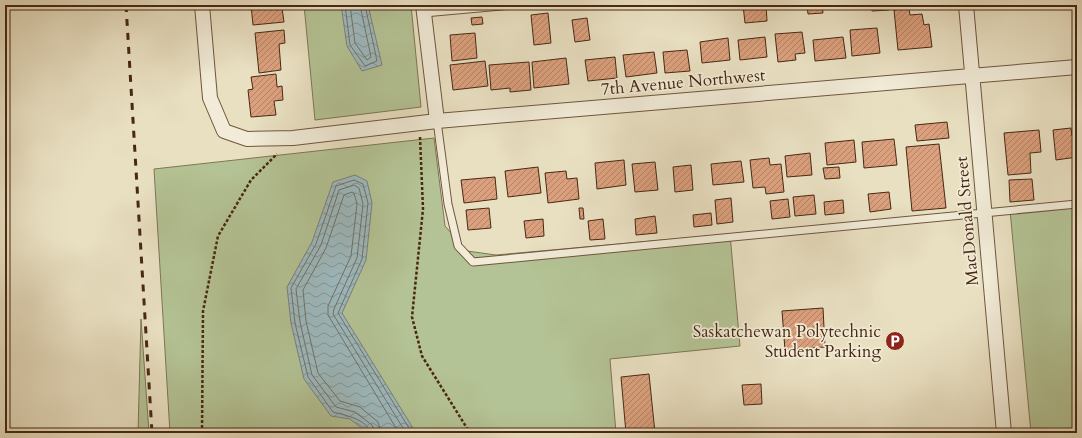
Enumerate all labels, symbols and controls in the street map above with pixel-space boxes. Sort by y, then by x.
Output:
street label: 7th Avenue Northwest [600,63,767,101]
street label: MacDonald Street [950,155,984,287]
place label: Saskatchewan Polytechnic Student Parking [693,320,881,363]
parking icon: Saskatchewan Polytechnic Student Parking [884,330,906,352]

